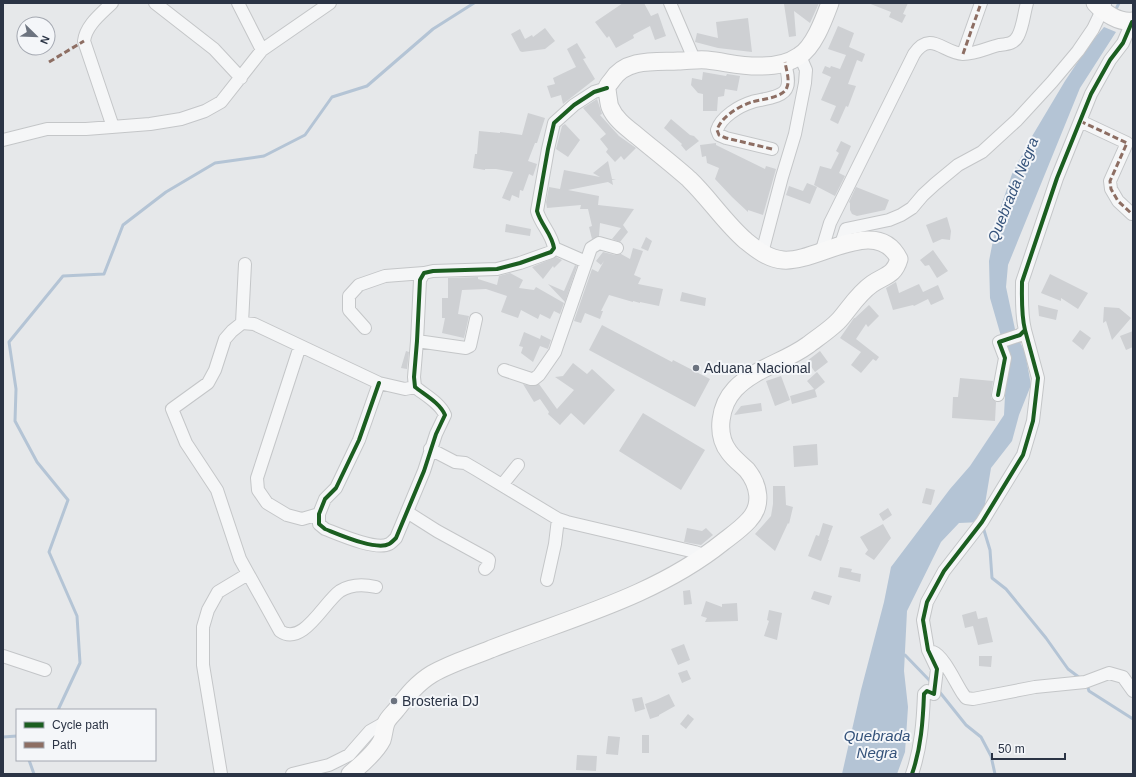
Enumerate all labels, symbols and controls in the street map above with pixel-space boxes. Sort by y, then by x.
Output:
north arrow [16,16,56,56]
text: N [38,34,52,46]
water label: Quebrada Negra [984,135,1041,245]
place label: Aduana Nacional [704,360,811,376]
marker: Aduana Nacional [691,363,701,373]
place label: Brosteria DJ [402,693,479,709]
marker: Brosteria DJ [389,696,399,706]
legend [16,709,156,761]
text: Cycle path [52,718,109,732]
water label: Quebrada Negra [844,727,910,761]
scale bar [992,735,1065,761]
text: Path [52,738,77,752]
text: 50 m [998,742,1025,756]

